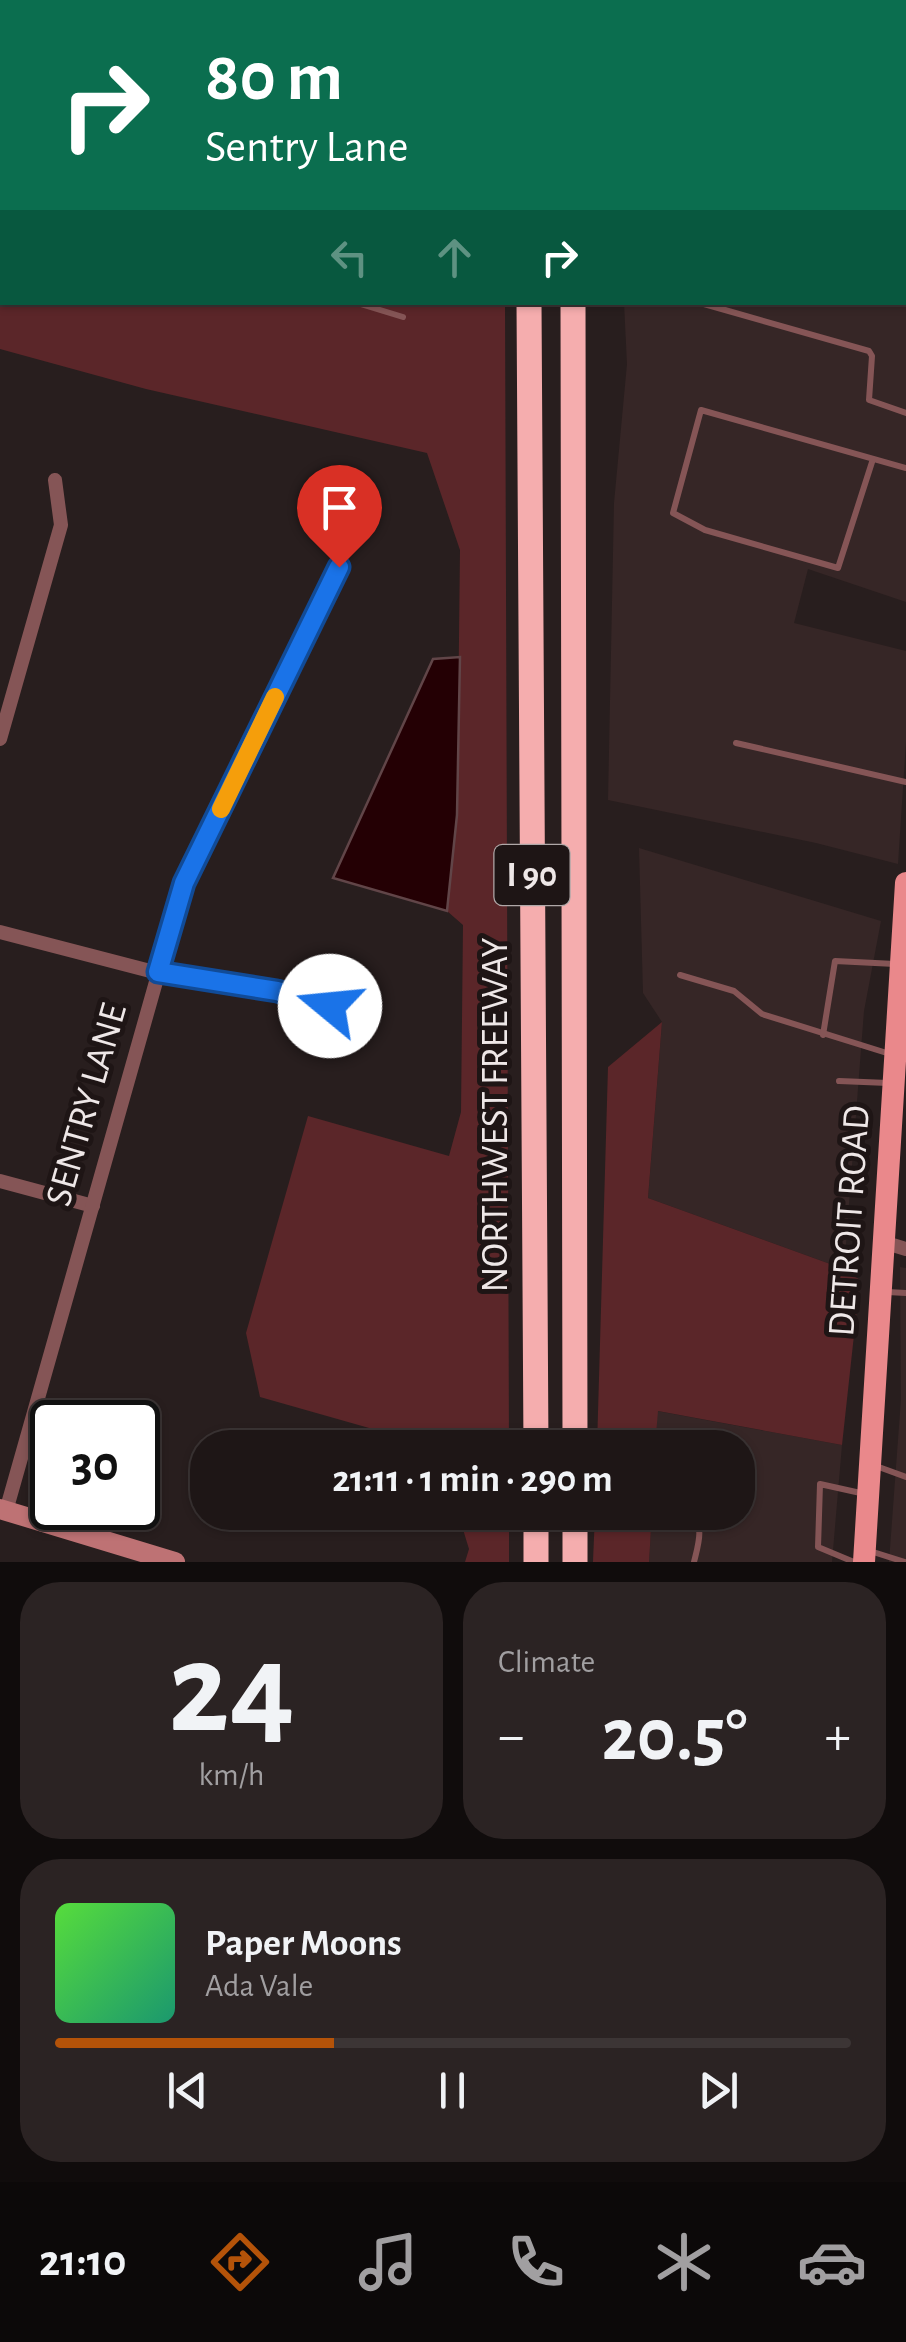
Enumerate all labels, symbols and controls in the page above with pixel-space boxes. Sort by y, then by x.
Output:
icon: right [40,40,170,170]
text: 80 m [205,43,343,113]
text: Sentry Lane [205,125,408,170]
icon: left [322,230,377,285]
icon: ahead [427,230,482,285]
icon: right [532,230,587,285]
pin [297,465,382,568]
icon: arrive [312,480,367,535]
road number: I 90 [494,845,570,905]
street label: NORTHWEST FREEWAY [477,937,515,1293]
position arrow [278,954,382,1058]
street label: SENTRY LANE [40,999,134,1211]
street label: DETROIT ROAD [823,1104,877,1338]
speed limit sign: 30 [30,1400,160,1530]
text: 21:11 · 1 min · 290 m [332,1461,613,1499]
text: 24 [168,1626,295,1756]
text: Climate [498,1646,595,1678]
text: 20.5° [602,1699,747,1774]
text: − [498,1709,524,1764]
text: + [825,1709,851,1764]
text: km/h [198,1759,265,1791]
text: Paper Moons [205,1925,402,1963]
text: Ada Vale [205,1970,313,2002]
icon: previous [160,2063,215,2118]
icon: pause [425,2063,480,2118]
icon: next [691,2063,746,2118]
icon: directions [205,2227,275,2297]
icon: music [353,2227,423,2297]
icon: phone [501,2227,571,2297]
icon: climate [649,2227,719,2297]
icon: car [797,2227,867,2297]
text: 21:10 [39,2239,126,2284]

